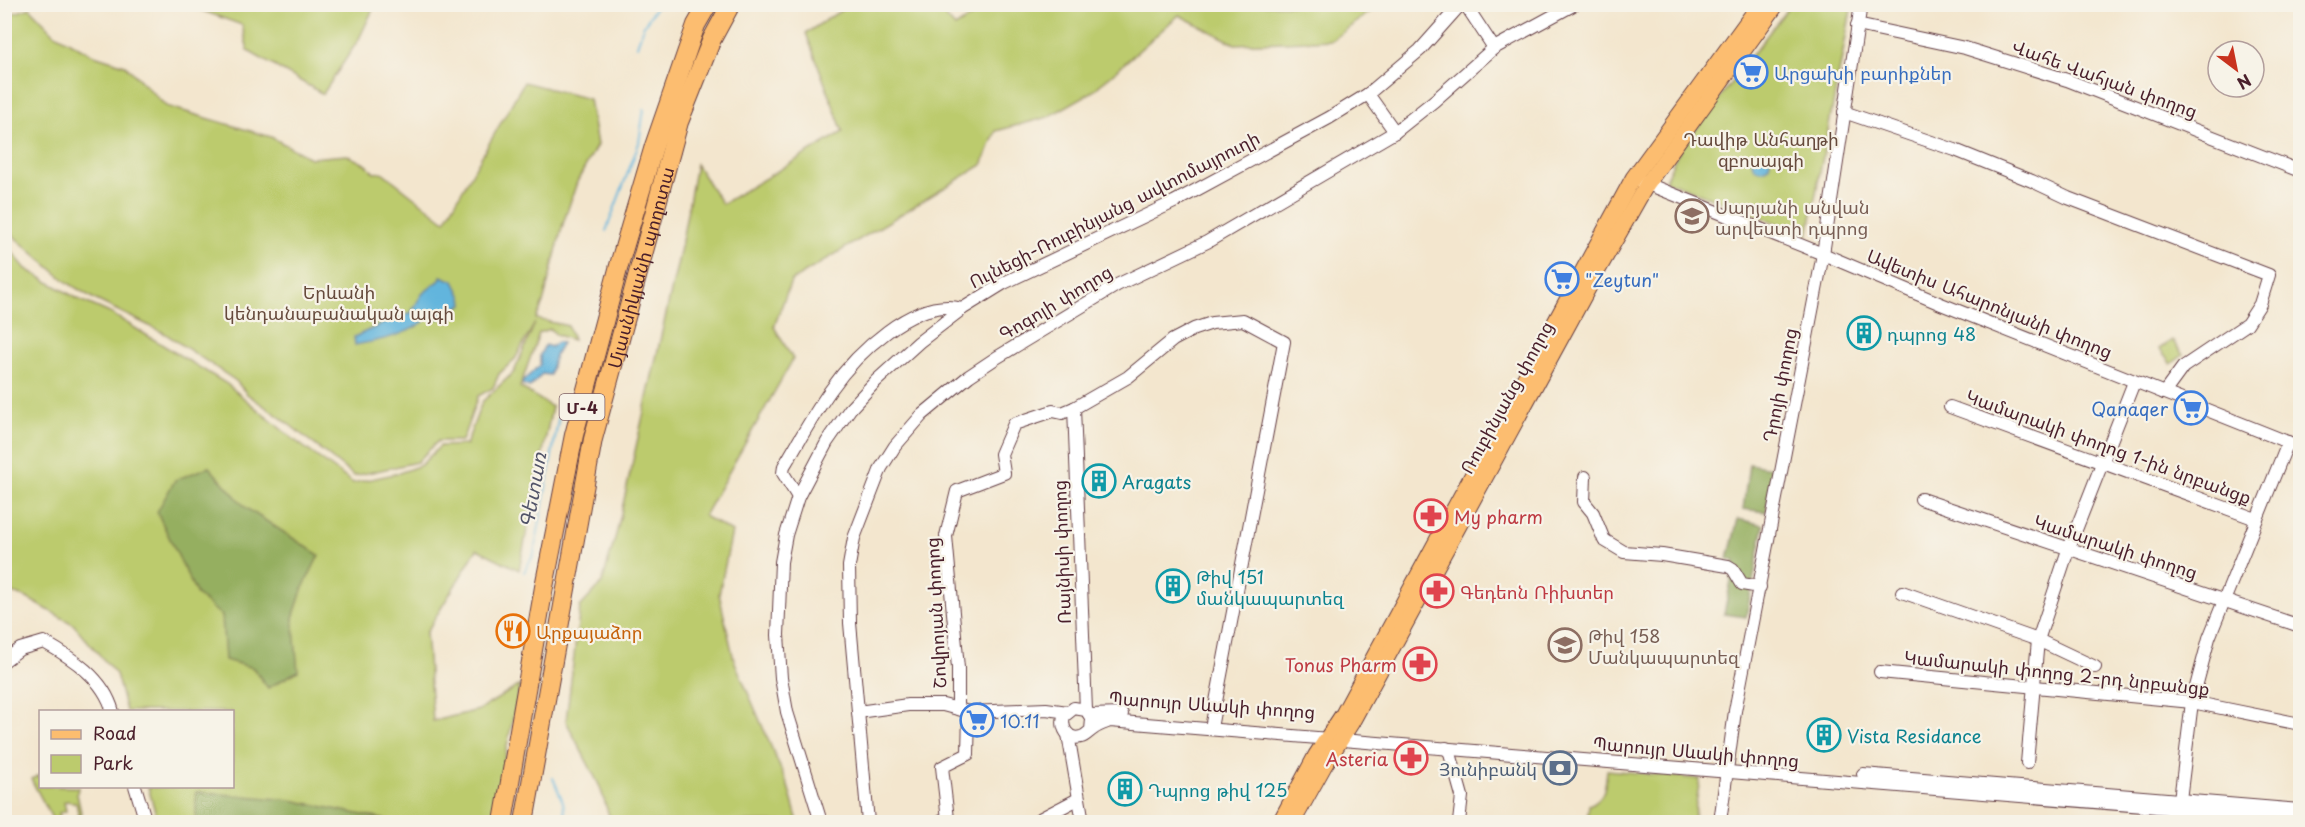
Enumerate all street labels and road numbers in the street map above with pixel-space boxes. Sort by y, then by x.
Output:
street label: Վահե Վահյան փողոց [2008,32,2202,124]
street label: Ուլնեցի-Ռուբինյանց ավտոմայրուղի [964,124,1264,294]
street label: Մյասնիկյանի պողոտա [599,163,680,371]
street label: Ավետիս Ահարոնյանի փողոց [1863,241,2117,365]
street label: Գոգոլի փողոց [993,258,1117,346]
street label: Ռուբինյանց փողոց [1453,316,1559,478]
street label: Դրոյի փողոց [1755,325,1803,445]
street label: Կամարակի փողոց 1-ին նրբանցք [1963,382,2255,510]
road number: Մ-4 [560,394,604,420]
street label: Ռայնիսի փողոց [1045,480,1077,624]
street label: Կամարակի փողոց [2031,507,2201,585]
street label: Շովրոյան փողոց [918,537,952,689]
street label: Կամարակի փողոց 2-րդ նրբանցք [1903,643,2211,701]
street label: Պարույր Սևակի փողոց [1108,683,1316,725]
street label: Պարույր Սևակի փողոց [1592,729,1800,773]

